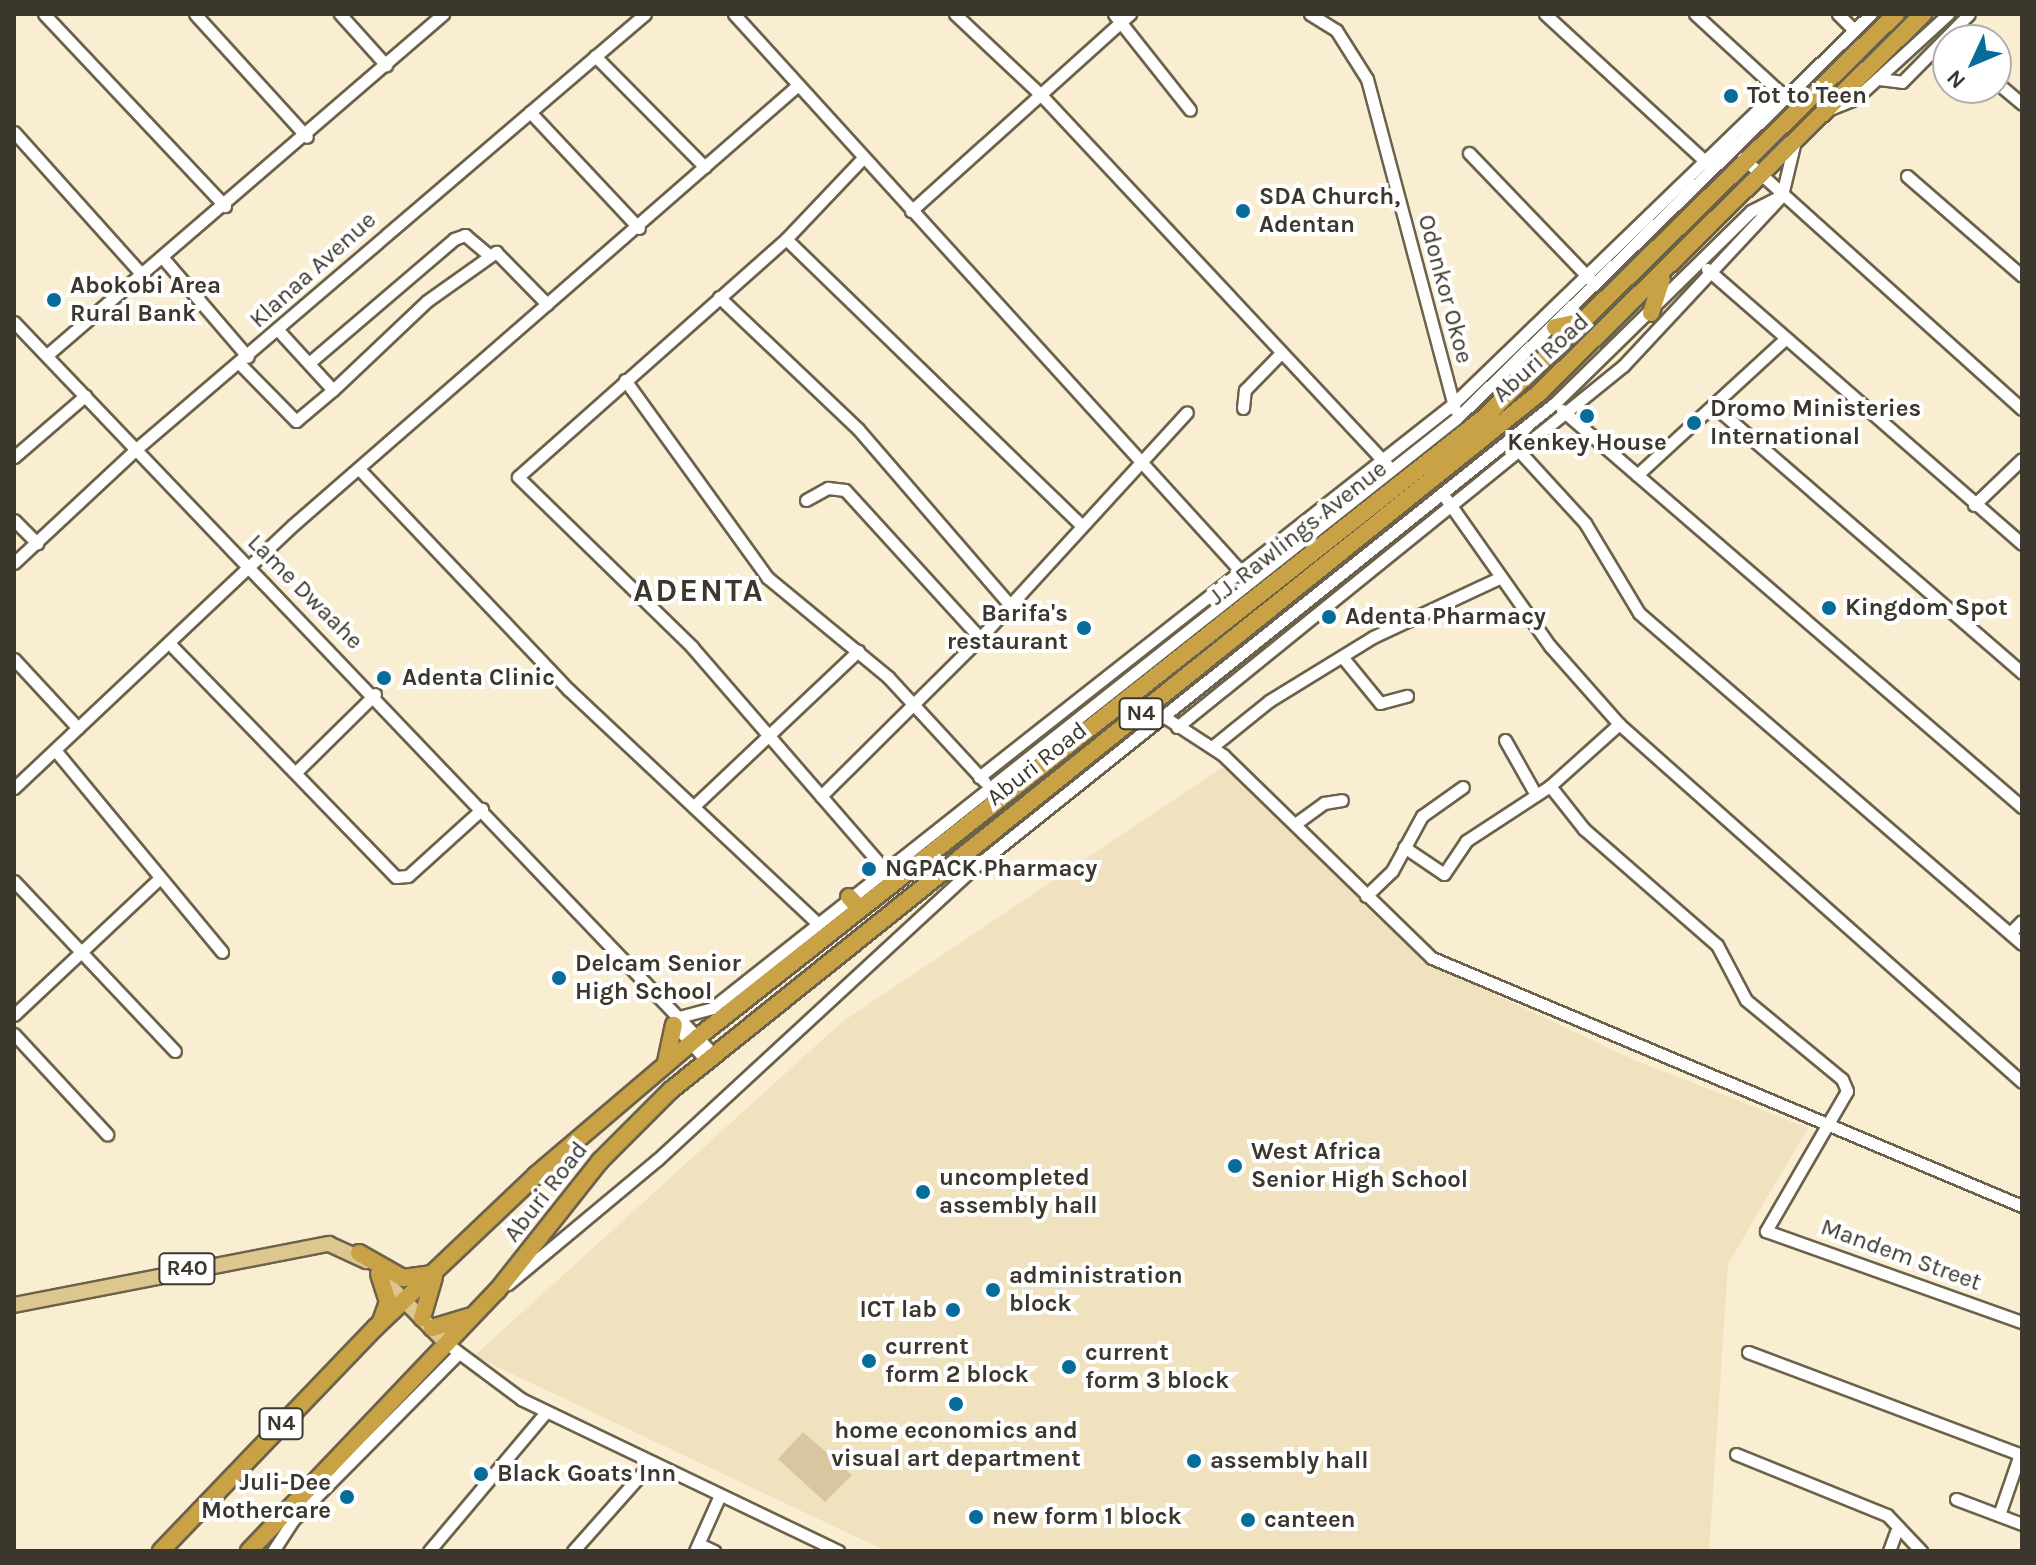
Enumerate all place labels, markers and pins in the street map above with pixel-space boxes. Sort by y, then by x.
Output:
place label: Tot to Teen [1747,82,1867,110]
marker: Tot to Teen [1722,87,1740,105]
place label: SDA Church, Adentan [1259,183,1400,239]
marker: SDA Church, Adentan [1234,202,1252,220]
place label: Abokobi Area Rural Bank [70,272,221,328]
marker: Abokobi Area Rural Bank [45,291,63,309]
place label: Dromo Ministeries International [1710,395,1921,451]
marker: Kenkey House [1578,407,1596,425]
marker: Dromo Ministeries International [1685,414,1703,432]
place label: Kenkey House [1507,429,1667,457]
place label: Kingdom Spot [1845,594,2008,622]
marker: Kingdom Spot [1820,599,1838,617]
place label: Barifa's restaurant [947,600,1068,656]
place label: Adenta Pharmacy [1345,603,1546,631]
marker: Adenta Pharmacy [1320,608,1338,626]
marker: Barifa's restaurant [1075,619,1093,637]
place label: Adenta Clinic [402,664,555,692]
marker: Adenta Clinic [373,667,395,689]
place label: NGPACK Pharmacy [885,855,1097,883]
marker: NGPACK Pharmacy [860,860,878,878]
place label: Delcam Senior High School [575,950,741,1006]
marker: Delcam Senior High School [550,969,568,987]
place label: West Africa Senior High School [1251,1138,1468,1194]
marker: West Africa Senior High School [1226,1157,1244,1175]
place label: uncompleted assembly hall [939,1164,1098,1220]
marker: uncompleted assembly hall [914,1183,932,1201]
place label: administration block [1009,1262,1183,1318]
marker: administration block [984,1281,1002,1299]
place label: ICT lab [860,1296,937,1324]
marker: ICT lab [944,1301,962,1319]
place label: current form 2 block [885,1333,1029,1389]
place label: current form 3 block [1085,1339,1229,1395]
marker: current form 2 block [860,1352,878,1370]
marker: current form 3 block [1060,1358,1078,1376]
marker: home economics and visual art department [947,1395,965,1413]
place label: home economics and visual art department [831,1417,1081,1473]
place label: assembly hall [1210,1447,1369,1475]
marker: assembly hall [1185,1452,1203,1470]
place label: Black Goats Inn [497,1460,676,1488]
marker: Black Goats Inn [472,1465,490,1483]
place label: Juli-Dee Mothercare [201,1469,331,1525]
marker: Juli-Dee Mothercare [338,1488,356,1506]
place label: new form 1 block [992,1503,1182,1531]
place label: canteen [1264,1506,1356,1534]
marker: new form 1 block [967,1508,985,1526]
marker: canteen [1239,1511,1257,1529]

